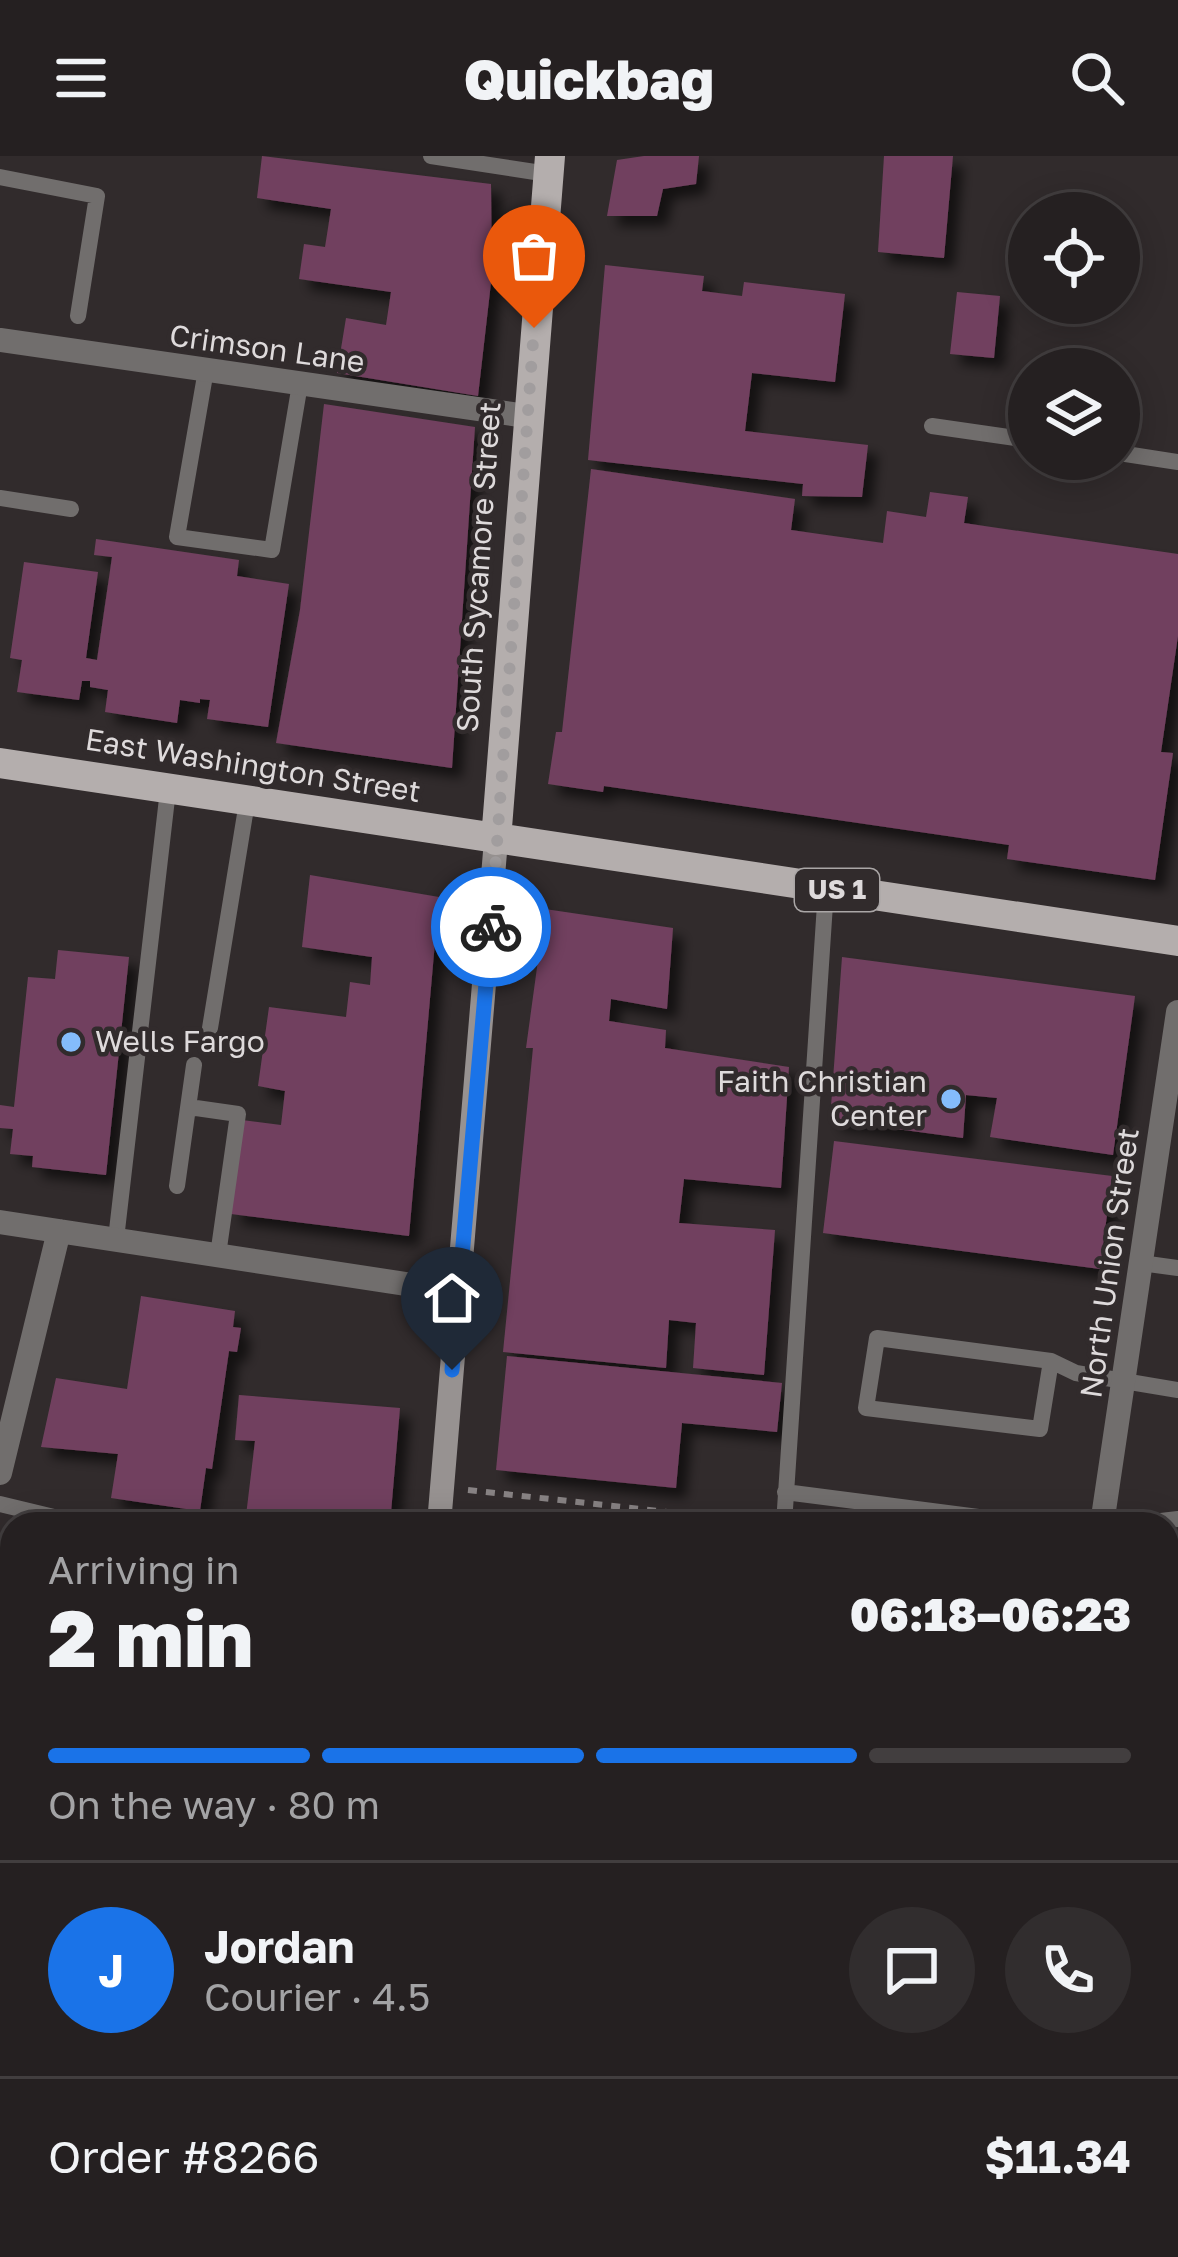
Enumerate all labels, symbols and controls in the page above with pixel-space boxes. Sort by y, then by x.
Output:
icon: menu [48,45,114,111]
icon: search [1064,45,1130,111]
text: Quickbag [464,46,714,111]
map controls [1008,192,1140,480]
button: locate [1008,192,1140,324]
pin [483,205,585,328]
icon: bag [501,223,567,289]
street label: Crimson Lane [167,316,367,380]
button: layers [1008,348,1140,480]
street label: South Sycamore Street [448,400,508,733]
street label: East Washington Street [83,721,423,809]
courier [431,867,551,987]
road number: US 1 [795,869,879,911]
icon: bike [458,894,524,960]
place label: Wells Fargo [95,1023,265,1059]
marker: Wells Fargo [58,1029,84,1055]
place label: Faith Christian Center [717,1063,927,1133]
marker: Faith Christian Center [938,1086,964,1112]
street label: North Union Street [1072,1126,1146,1400]
pin [401,1247,503,1370]
icon: home [419,1265,485,1331]
text: Arriving in [48,1546,239,1593]
text: 06:18–06:23 [850,1587,1131,1641]
text: 2 min [48,1591,253,1684]
text: On the way · 80 m [48,1781,380,1828]
button: chat [849,1907,975,2033]
button: phone [1005,1907,1131,2033]
text: Jordan [204,1919,355,1973]
text: J [98,1943,124,1997]
text: Courier · 4.5 [204,1973,430,2020]
text: Order #8266 [48,2129,320,2183]
text: $11.34 [985,2129,1131,2183]

